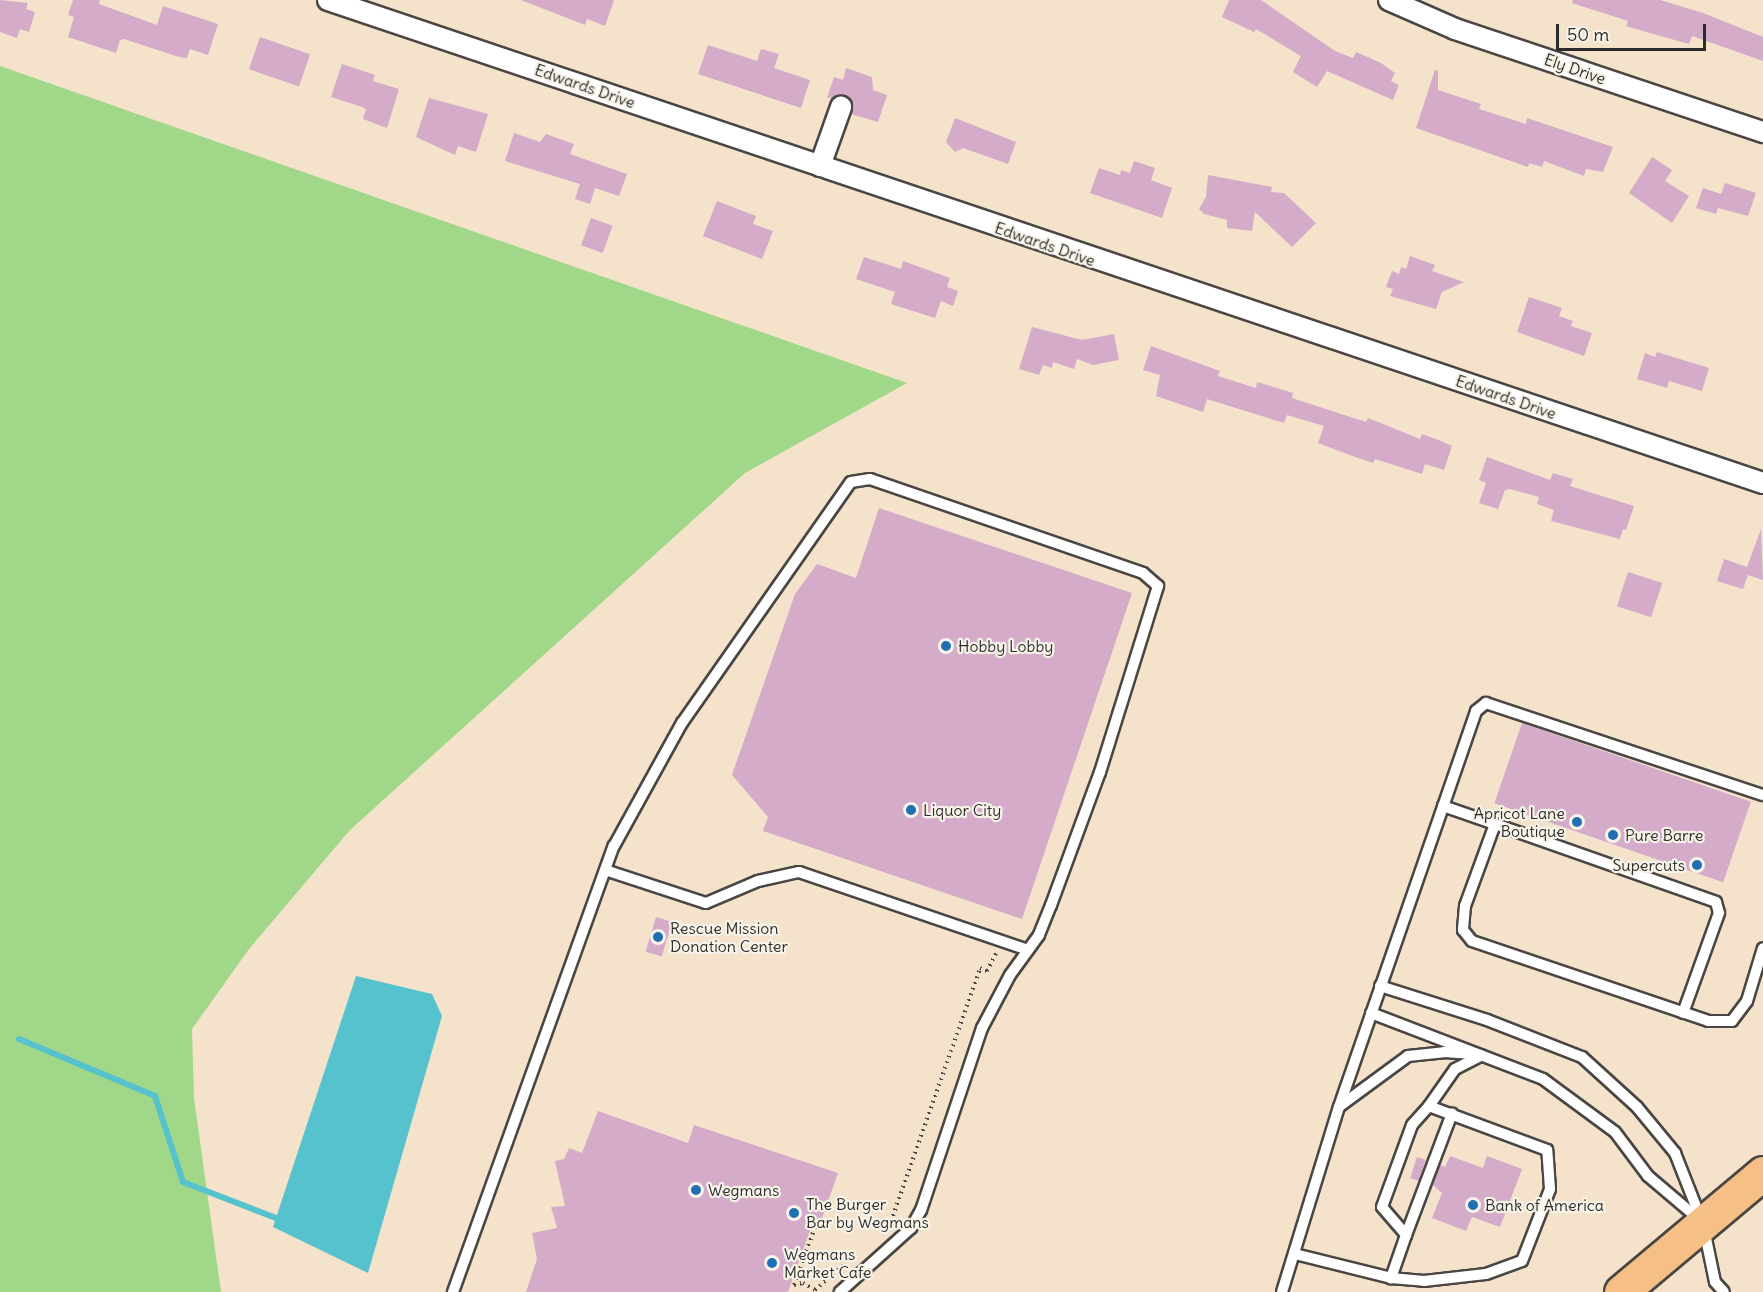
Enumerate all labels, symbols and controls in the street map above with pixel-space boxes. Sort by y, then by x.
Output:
scale bar [1559,12,1709,50]
text: 50 m [1567,23,1609,46]
street label: Ely Drive [1542,50,1608,88]
street label: Edwards Drive [532,60,638,112]
street label: Edwards Drive [992,218,1098,270]
street label: Edwards Drive [1453,371,1559,423]
place label: Hobby Lobby [958,636,1053,656]
marker: Hobby Lobby [939,639,953,653]
place label: Liquor City [923,800,1001,820]
marker: Liquor City [904,803,918,817]
place label: Apricot Lane Boutique [1474,803,1565,841]
marker: Apricot Lane Boutique [1570,815,1584,829]
place label: Pure Barre [1625,825,1703,845]
marker: Pure Barre [1606,828,1620,842]
place label: Supercuts [1612,855,1685,875]
marker: Supercuts [1690,858,1704,872]
place label: Rescue Mission Donation Center [670,918,788,956]
marker: Rescue Mission Donation Center [651,930,665,944]
place label: Wegmans [708,1180,779,1200]
marker: Wegmans [689,1183,703,1197]
place label: The Burger Bar by Wegmans [806,1194,929,1232]
place label: Bank of America [1485,1195,1604,1215]
marker: Bank of America [1466,1198,1480,1212]
marker: The Burger Bar by Wegmans [787,1206,801,1220]
place label: Wegmans Market Cafe [784,1244,871,1282]
marker: Wegmans Market Cafe [765,1256,779,1270]

